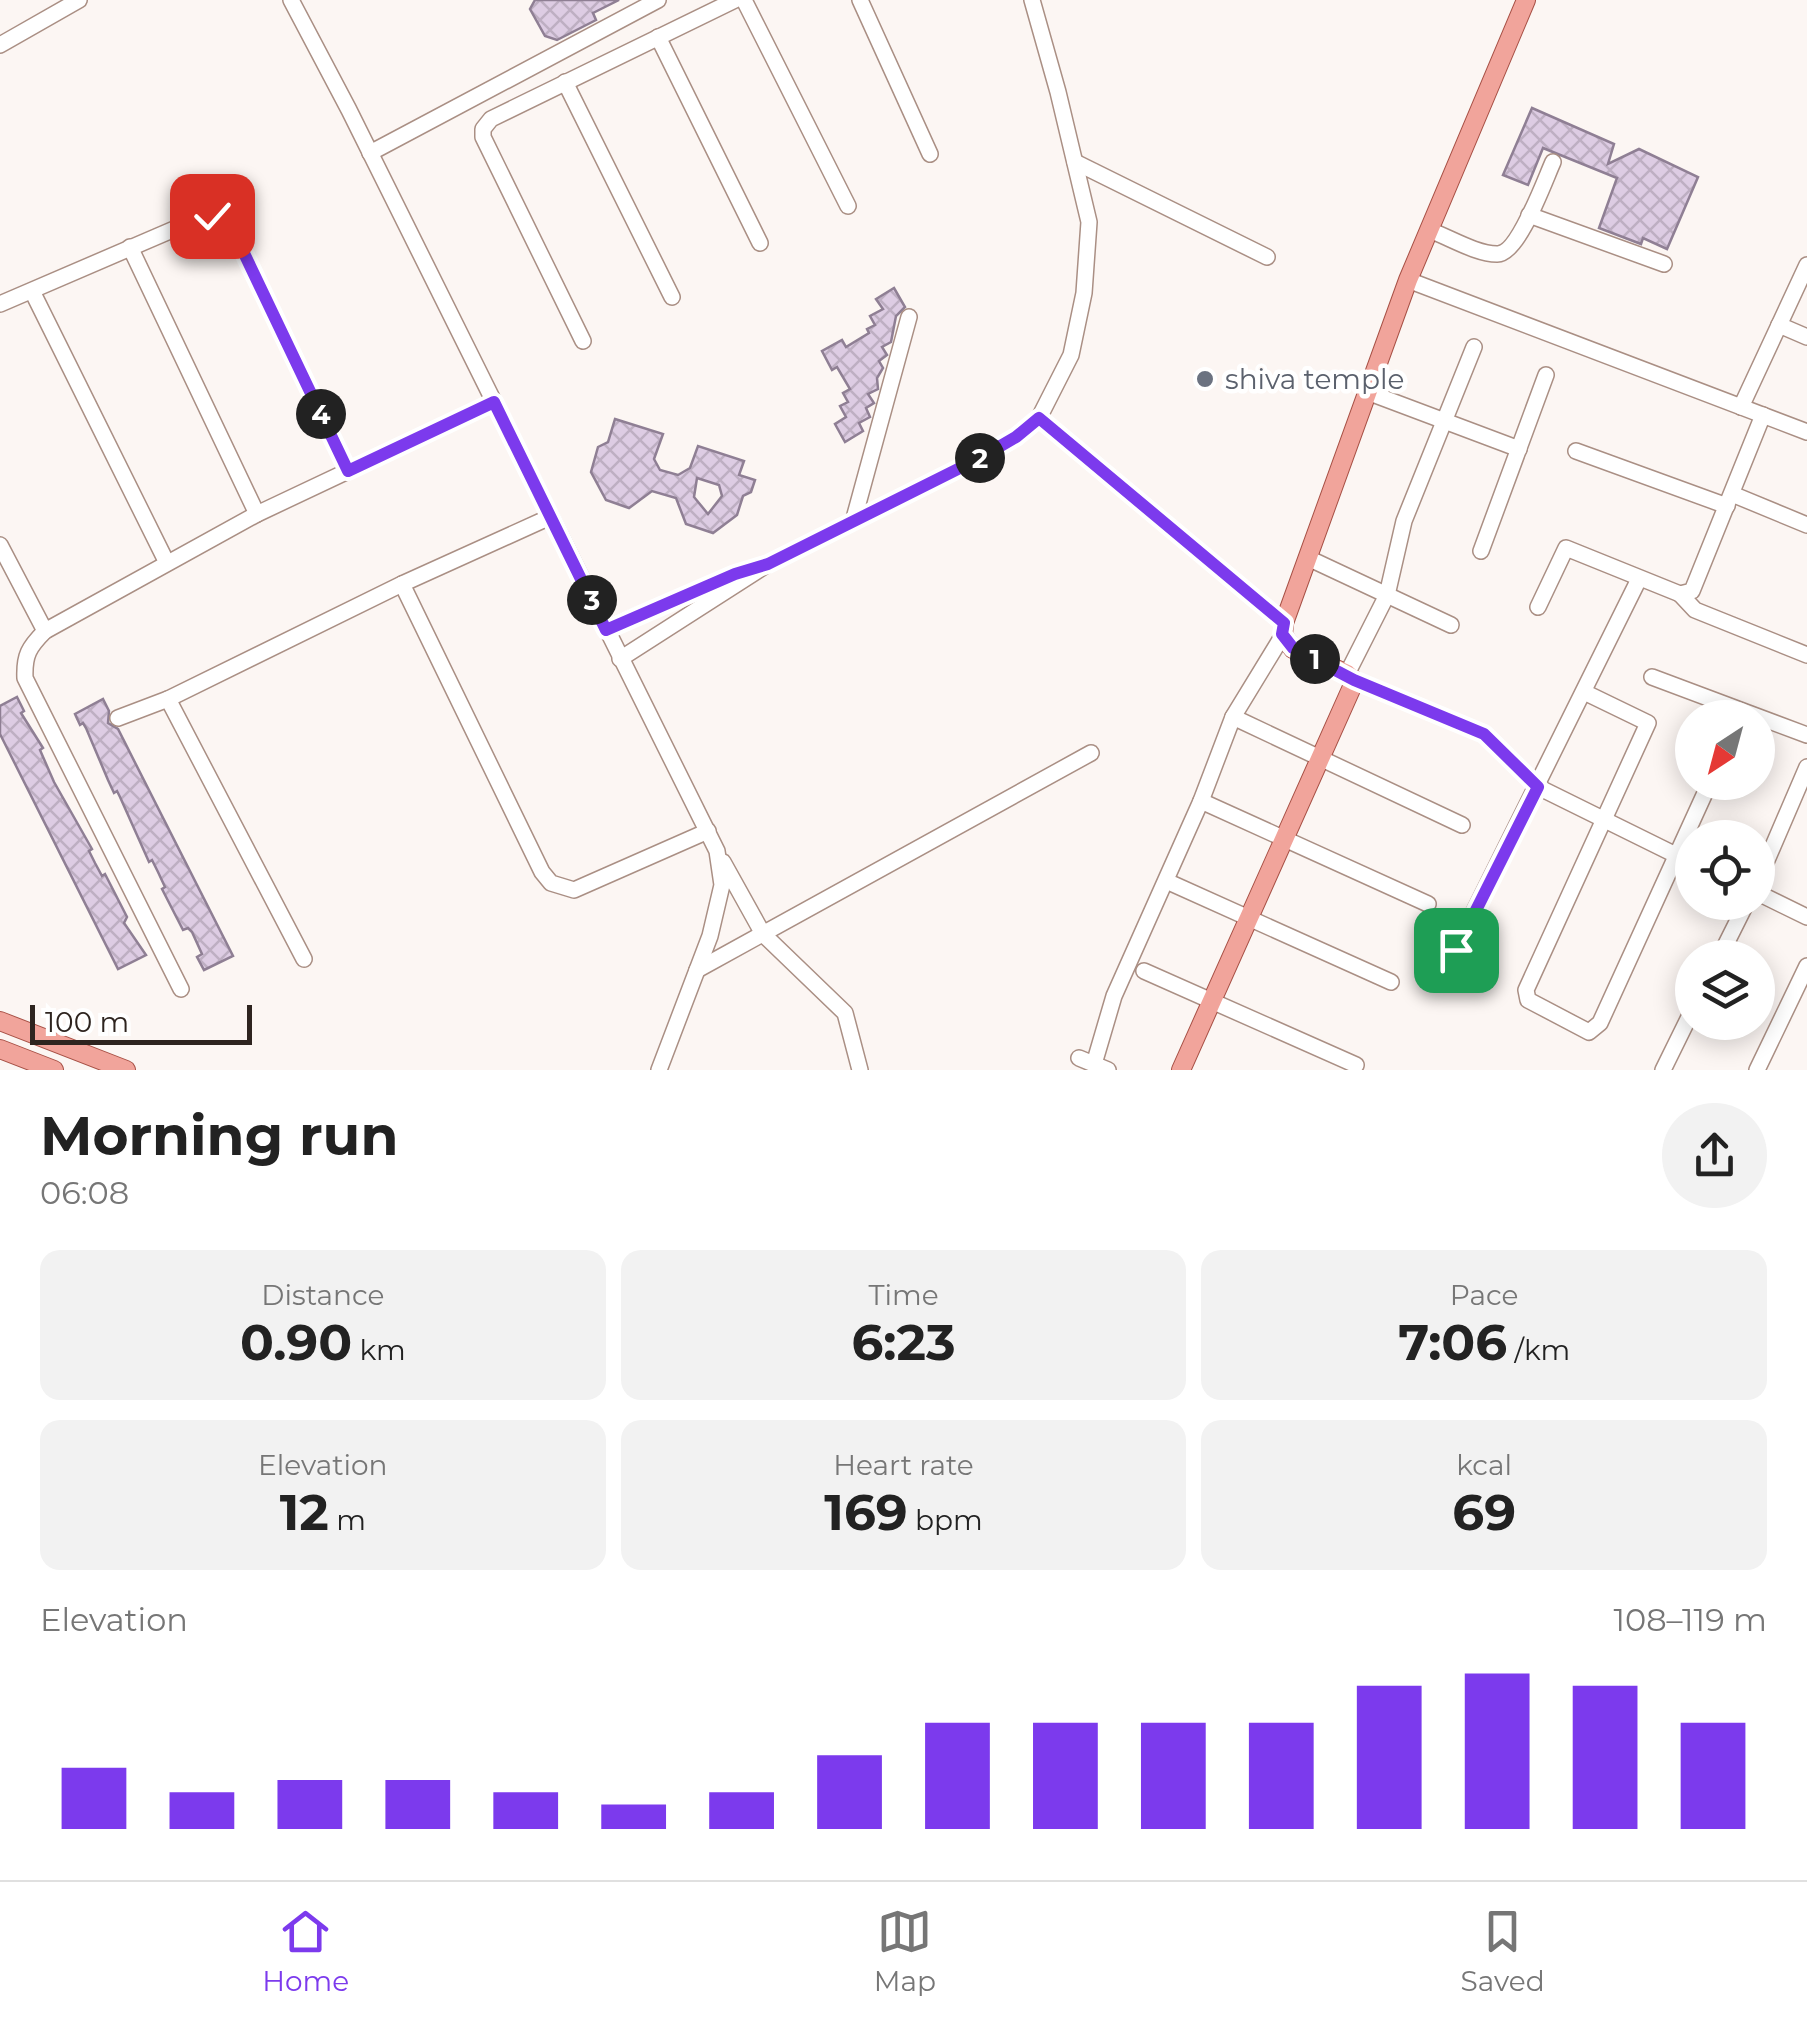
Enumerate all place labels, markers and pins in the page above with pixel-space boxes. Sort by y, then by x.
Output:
pin [170,174,255,259]
place label: shiva temple [1225,362,1405,396]
marker: shiva temple [1194,368,1216,390]
pin: 4 [296,389,346,439]
pin: 2 [955,433,1005,483]
pin: 3 [567,575,617,625]
pin: 1 [1290,634,1340,684]
pin [1414,908,1499,993]

